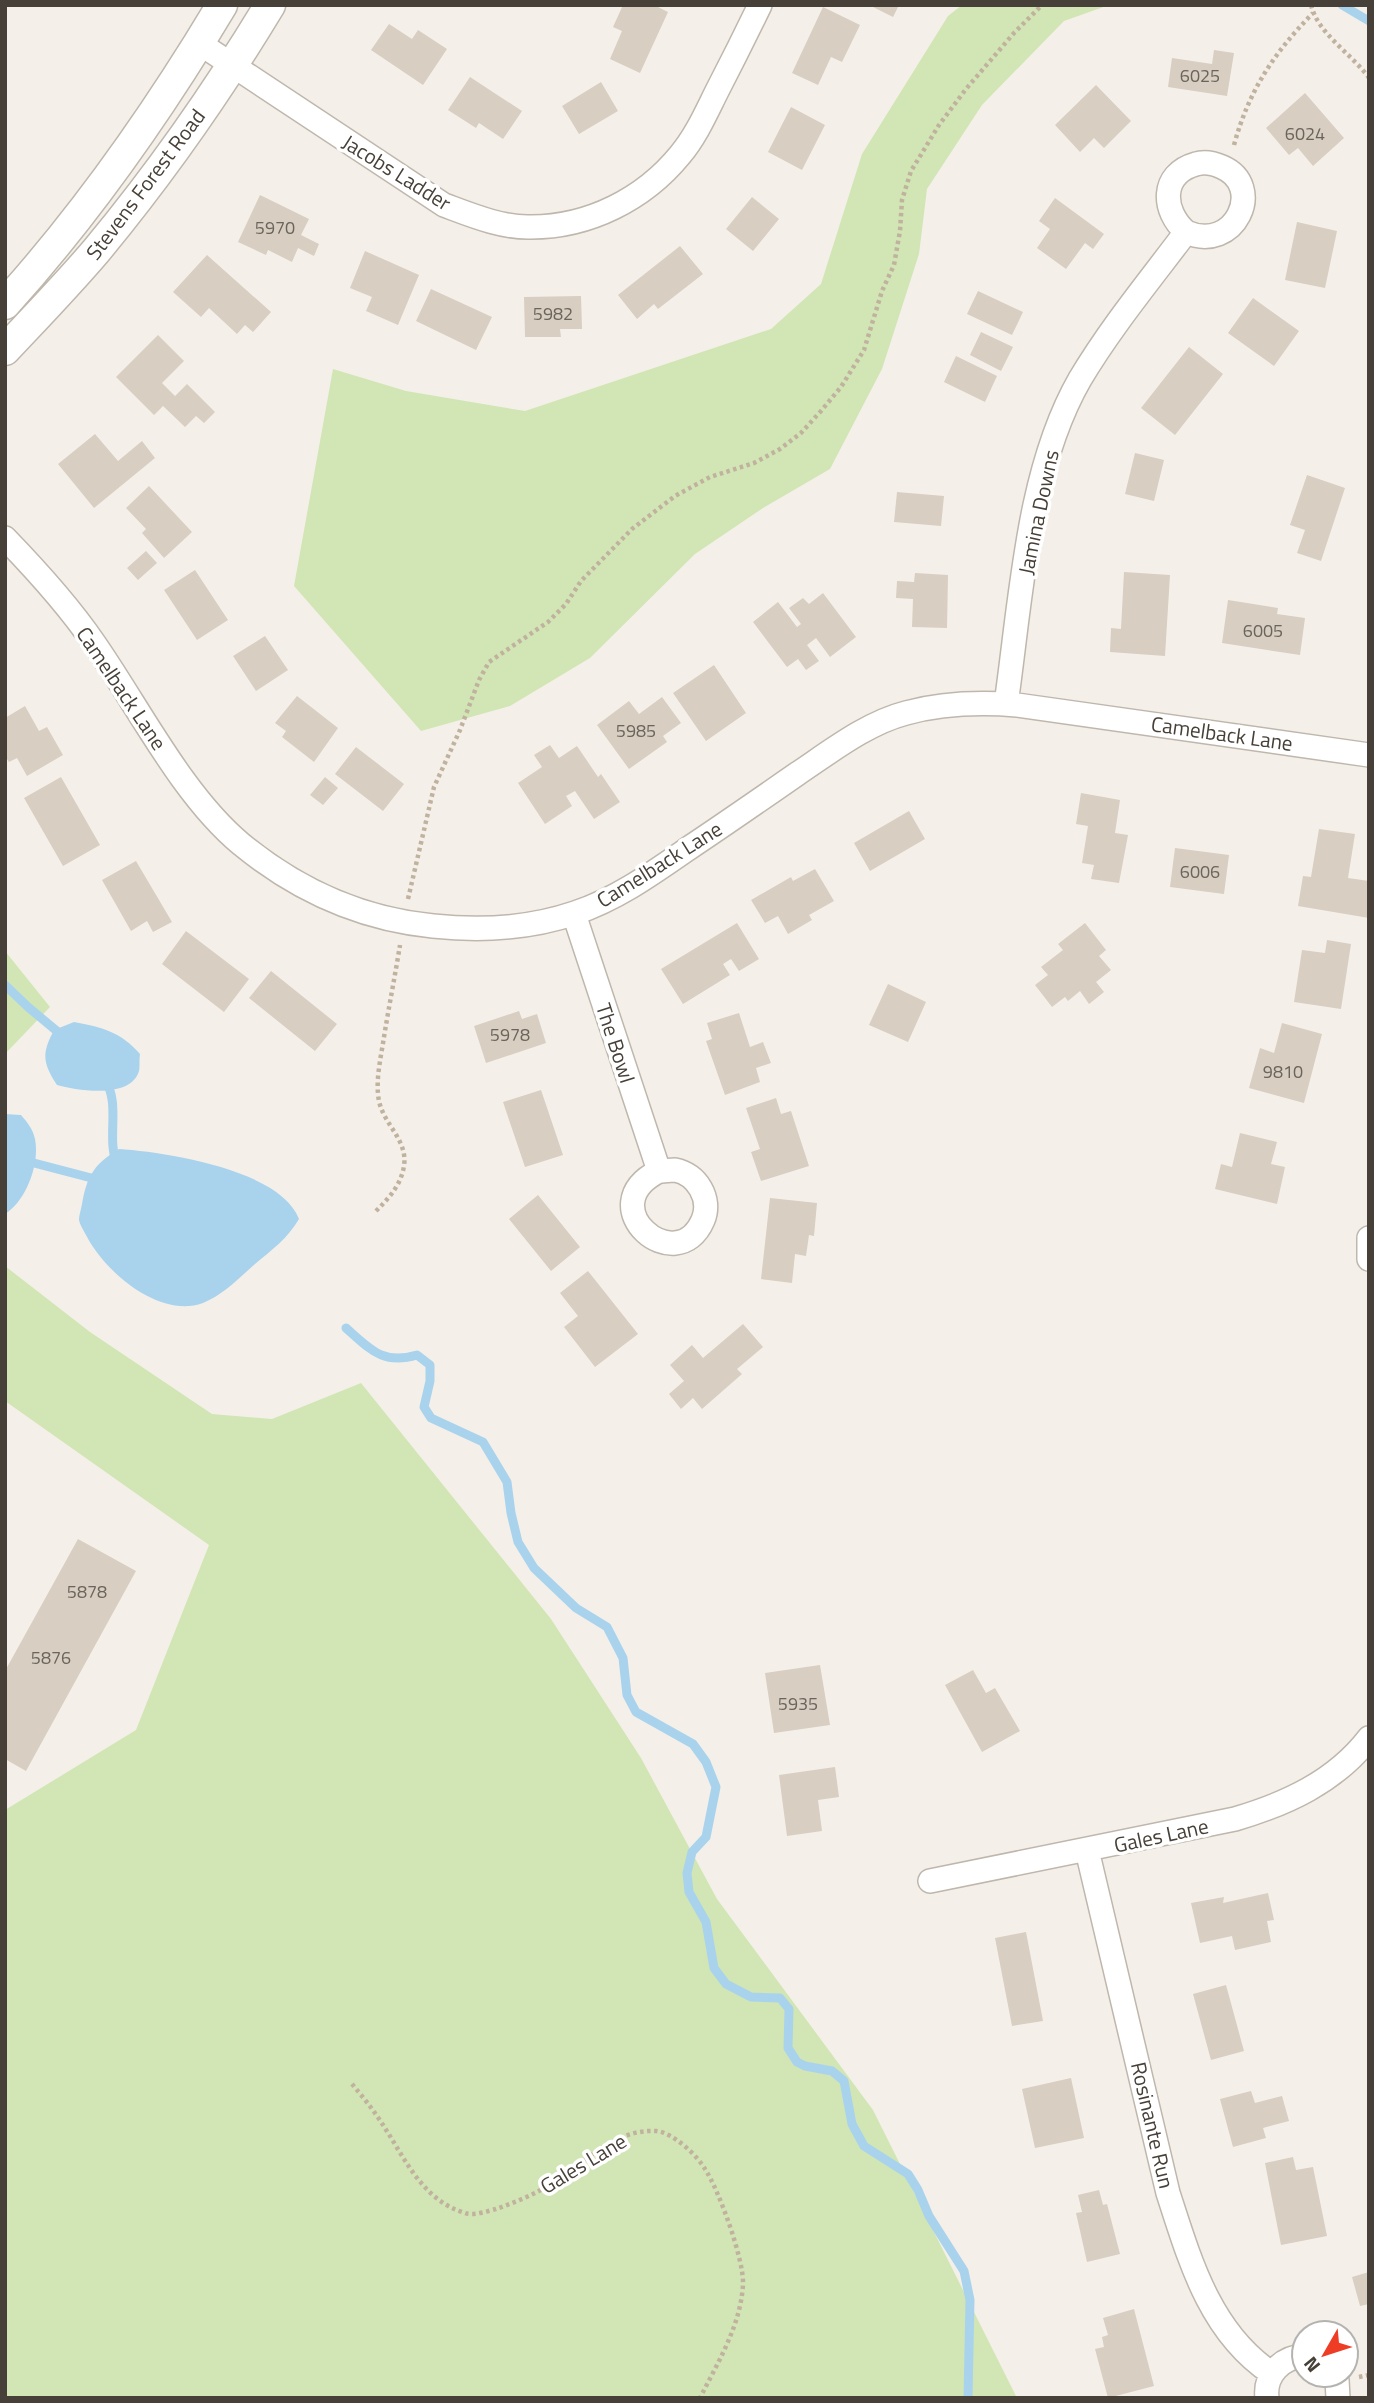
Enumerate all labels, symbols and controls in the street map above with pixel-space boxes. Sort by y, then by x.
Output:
house number: 6025 [1180,62,1220,89]
street label: Stevens Forest Road [78,102,212,266]
house number: 6024 [1285,120,1325,147]
street label: Jacobs Ladder [336,126,458,218]
house number: 5970 [255,214,295,241]
house number: 5982 [533,300,573,327]
street label: Jamina Downs [1009,447,1067,577]
house number: 6005 [1243,617,1283,644]
street label: Camelback Lane [69,620,175,756]
street label: Camelback Lane [1149,707,1295,759]
house number: 5985 [616,717,656,744]
street label: Camelback Lane [590,813,728,915]
house number: 6006 [1180,858,1220,885]
street label: The Bowl [588,999,644,1087]
house number: 5978 [490,1021,530,1048]
house number: 9810 [1263,1058,1303,1085]
house number: 5878 [67,1578,107,1605]
house number: 5876 [31,1644,71,1671]
house number: 5935 [778,1690,818,1717]
street label: Gales Lane [1111,1809,1211,1861]
street label: Rosinante Run [1123,2059,1183,2191]
street label: Gales Lane [534,2125,632,2201]
north arrow [1290,2319,1360,2389]
text: N [1296,2351,1327,2379]

